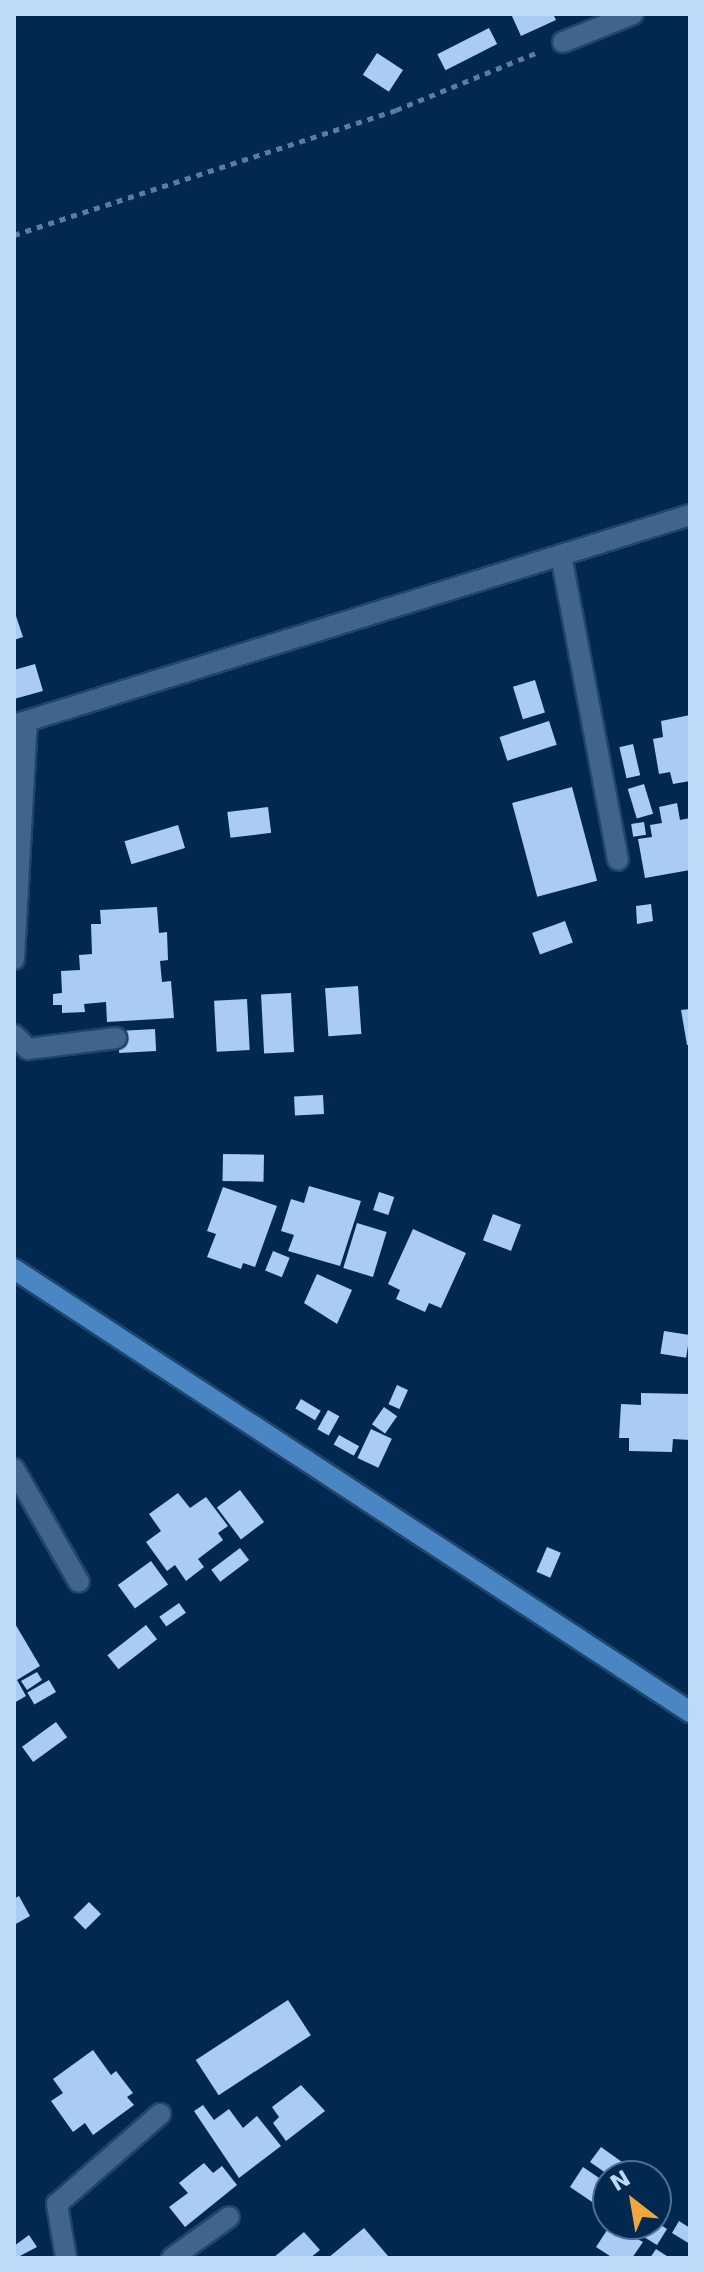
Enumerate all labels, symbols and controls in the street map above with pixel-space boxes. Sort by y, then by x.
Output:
north arrow [592,2160,672,2240]
text: N [606,2165,635,2196]

